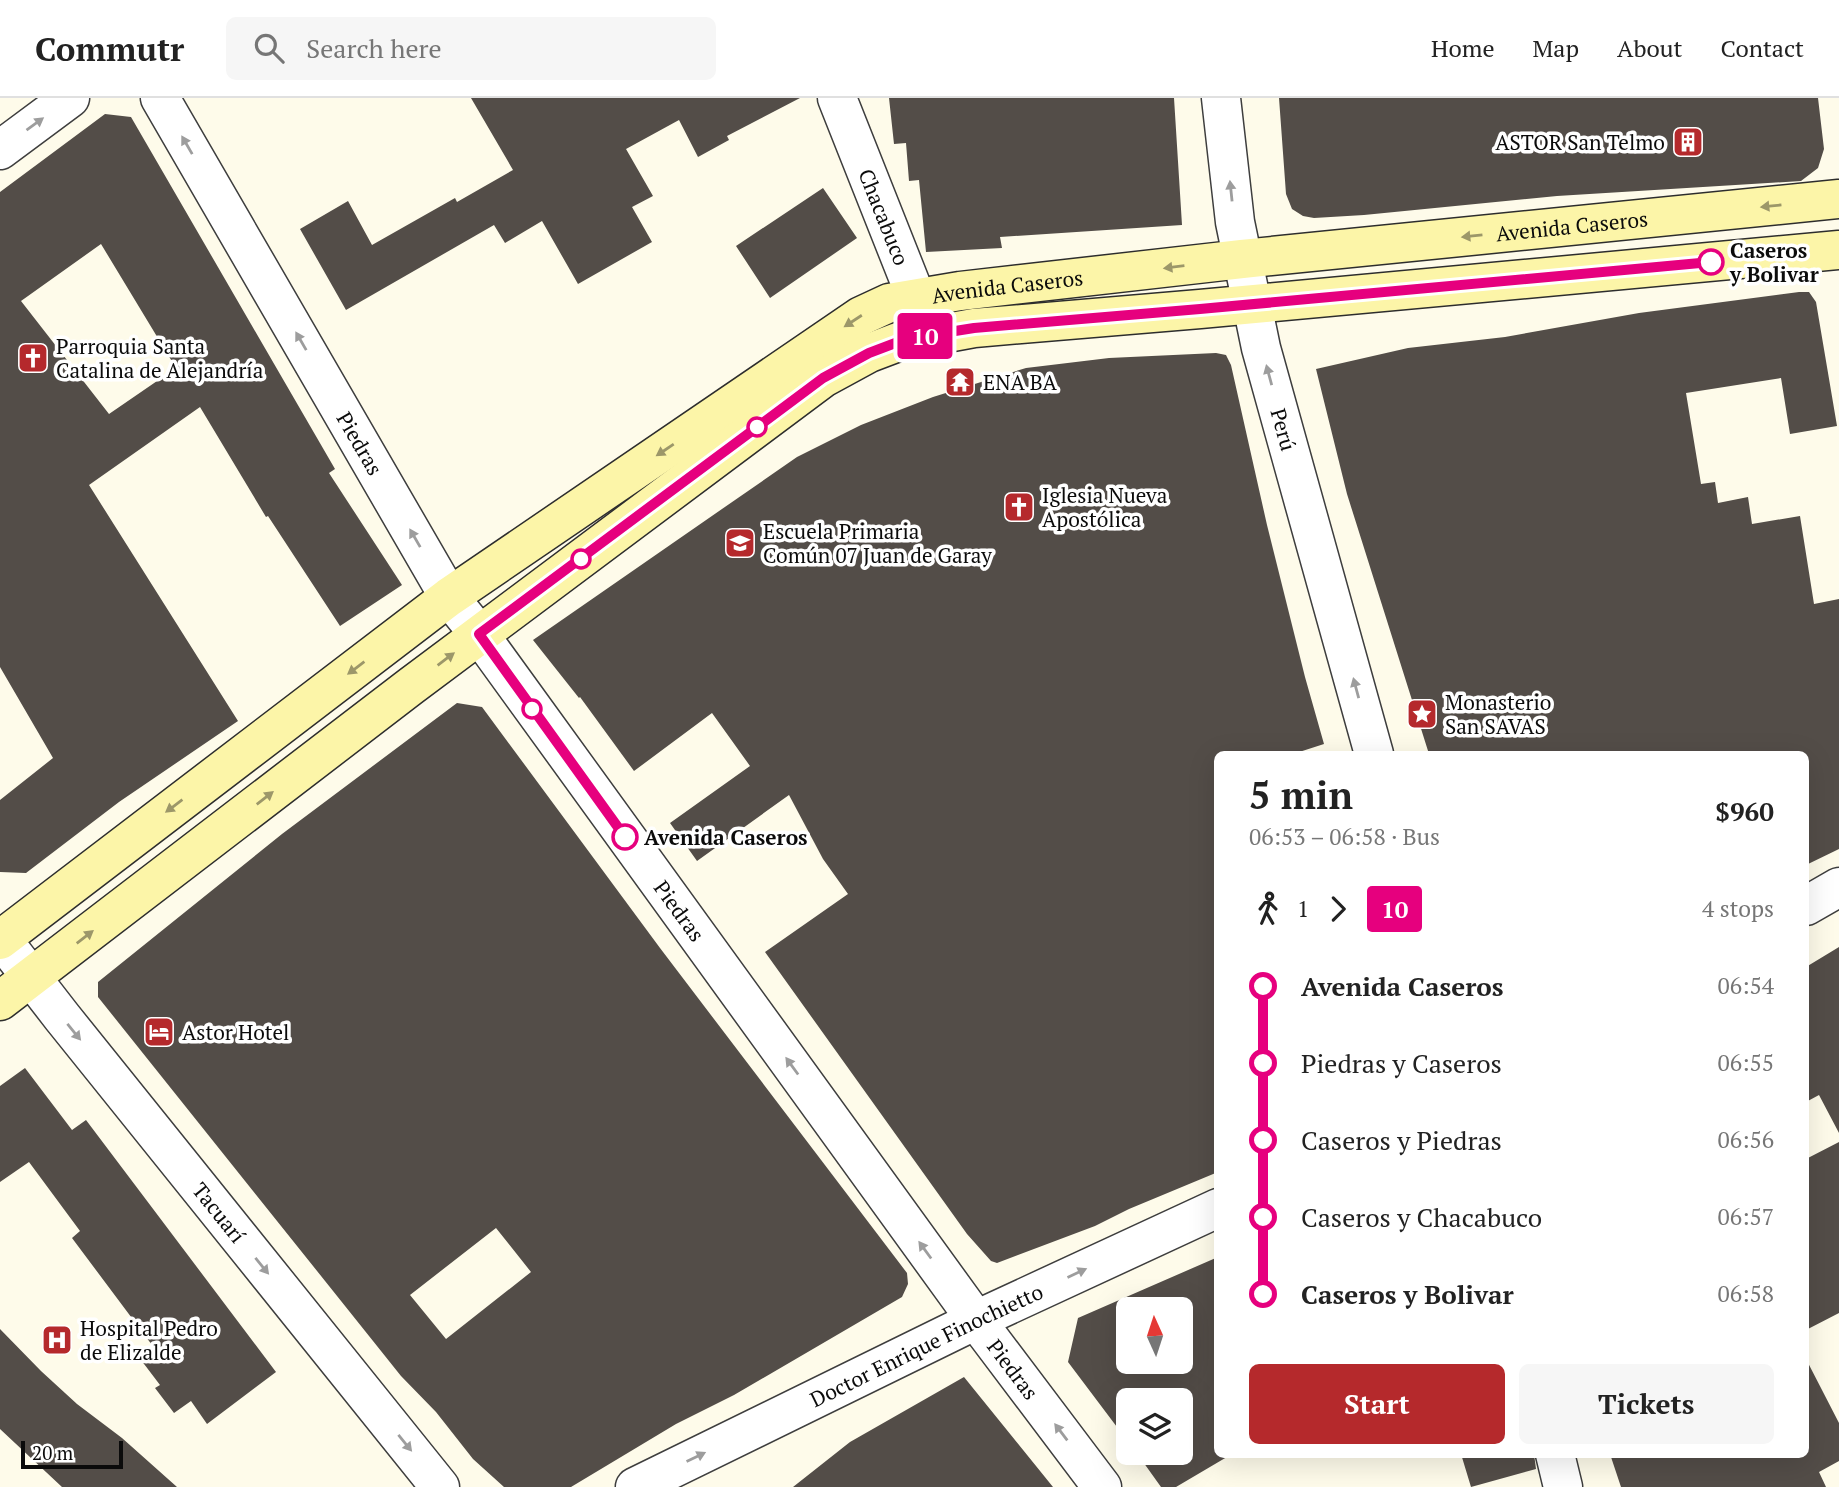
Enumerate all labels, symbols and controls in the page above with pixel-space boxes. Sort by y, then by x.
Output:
search box [226,17,716,80]
text: Commutr [35,27,184,70]
icon: search [250,29,288,67]
text: Search here [306,31,442,65]
text: Home [1431,32,1495,64]
text: Map [1533,32,1579,64]
text: About [1617,32,1683,64]
text: Contact [1721,32,1804,64]
one-way arrow [26,117,44,131]
building icon: ASTOR San Telmo [1671,125,1705,159]
place label: ASTOR San Telmo [1495,128,1665,156]
one-way arrow [180,135,193,154]
street label: Chacabuco [852,165,916,269]
one-way arrow [1226,180,1237,202]
one-way arrow [1760,201,1782,212]
street label: Avenida Caseros [1495,204,1649,247]
one-way arrow [1460,230,1482,241]
place label: Caseros y Bolivar [1729,236,1819,288]
marker: Caseros y Bolivar [1698,249,1724,275]
one-way arrow [1163,261,1185,272]
street label: Avenida Caseros [929,263,1084,310]
line badge: 10 [894,313,956,359]
one-way arrow [843,315,863,328]
text: 10 [911,320,939,352]
place label: Parroquia Santa Catalina de Alejandría [56,332,264,384]
one-way arrow [294,332,307,351]
church icon: Parroquia Santa Catalina de Alejandría [16,341,50,375]
one-way arrow [1263,364,1273,385]
temple icon: ENA BA [943,365,977,399]
place label: ENA BA [983,368,1058,396]
street label: Perú [1264,405,1303,454]
street label: Piedras [331,406,389,480]
unlabelled marker [747,417,767,437]
one-way arrow [655,443,675,456]
place label: Iglesia Nueva Apostólica [1042,481,1168,533]
church icon: Iglesia Nueva Apostólica [1002,490,1036,524]
place label: Escuela Primaria Común 07 Juan de Garay [763,517,992,569]
school or university icon: Escuela Primaria Común 07 Juan de Garay [723,526,757,560]
one-way arrow [409,529,421,548]
unlabelled marker [571,549,591,569]
one-way arrow [437,653,455,667]
one-way arrow [347,661,365,676]
one-way arrow [1350,678,1360,699]
place label: Monasterio San SAVAS [1445,688,1551,740]
place icon: Monasterio San SAVAS [1405,697,1439,731]
unlabelled marker [522,699,542,719]
text: 5 min [1249,770,1353,820]
one-way arrow [256,790,274,805]
text: $960 [1715,794,1774,828]
one-way arrow [165,799,184,813]
text: 06:53 – 06:58 · Bus [1249,821,1440,852]
place label: Avenida Caseros [644,823,808,851]
marker: Avenida Caseros [612,824,638,850]
street label: Piedras [648,875,711,947]
icon: walk [1249,890,1287,928]
icon: forward [1319,890,1357,928]
text: 1 [1297,893,1309,924]
text: 10 [1381,893,1408,925]
text: 4 stops [1702,893,1774,924]
one-way arrow [76,930,94,944]
text: Avenida Caseros [1301,969,1504,1003]
text: 06:54 [1717,970,1774,1001]
hotel icon: Astor Hotel [142,1015,176,1049]
place label: Astor Hotel [182,1018,289,1046]
one-way arrow [66,1022,81,1040]
text: Piedras y Caseros [1301,1046,1502,1080]
text: 06:55 [1717,1047,1774,1078]
one-way arrow [785,1056,799,1075]
text: Caseros y Piedras [1301,1123,1502,1157]
text: 06:56 [1717,1124,1774,1155]
street label: Tacuarí [186,1176,252,1249]
text: Caseros y Chacabuco [1301,1200,1542,1234]
text: 06:57 [1717,1201,1774,1232]
one-way arrow [919,1241,933,1259]
one-way arrow [255,1257,269,1275]
one-way arrow [1067,1267,1088,1278]
street label: Doctor Enrique Finochietto [805,1277,1047,1413]
text: Caseros y Bolivar [1301,1277,1514,1311]
text: 06:58 [1717,1278,1774,1309]
north arrow [1116,1297,1194,1374]
map controls [1116,1297,1193,1465]
place label: Hospital Pedro de Elizalde [80,1314,218,1366]
hospital icon: Hospital Pedro de Elizalde [40,1323,74,1357]
street label: Piedras [981,1333,1045,1405]
button: Start [1249,1364,1505,1444]
button: Tickets [1519,1364,1774,1444]
button: layers [1116,1388,1193,1465]
one-way arrow [1053,1424,1068,1442]
one-way arrow [397,1435,412,1452]
scale bar [21,1438,122,1470]
text: 20 m [32,1440,73,1465]
one-way arrow [686,1451,706,1463]

